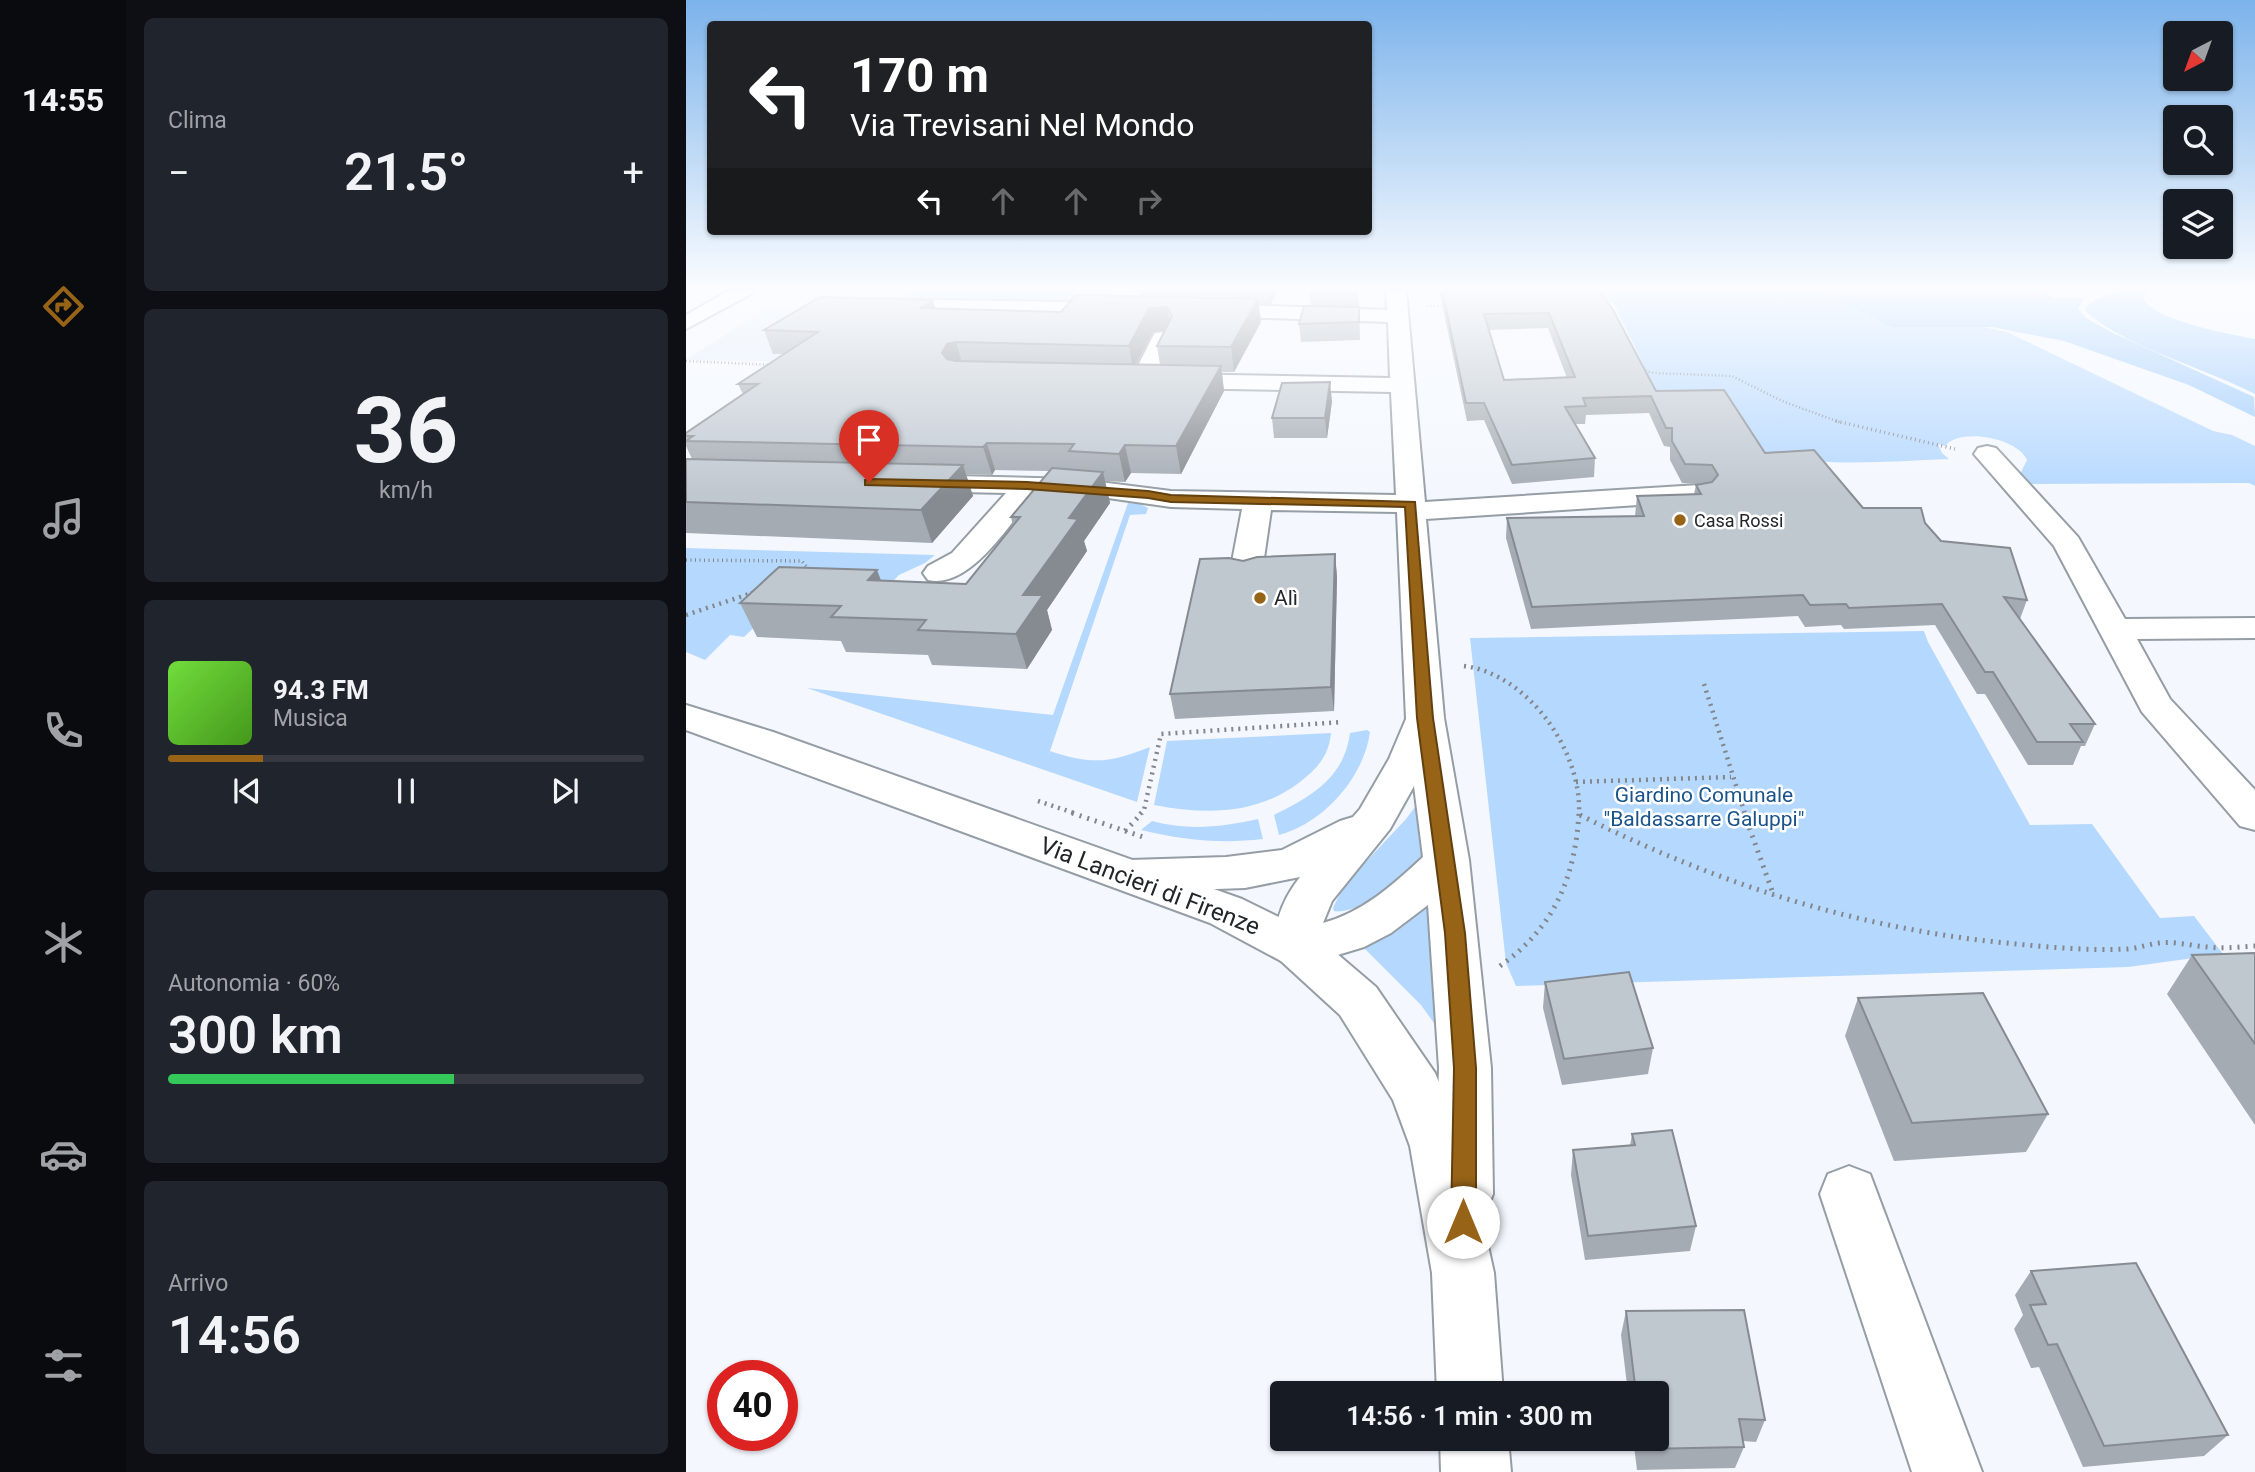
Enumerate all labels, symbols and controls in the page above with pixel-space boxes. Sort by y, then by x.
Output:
north arrow [2163,21,2233,91]
map controls [2163,21,2233,259]
text: 170 m [850,47,989,104]
icon: left [735,49,826,140]
text: 14:55 [22,81,104,119]
button: search [2163,105,2233,175]
text: Via Trevisani Nel Mondo [850,106,1194,144]
text: Clima [168,107,227,134]
text: 21.5° [344,142,468,203]
text: − [168,151,190,195]
text: + [622,151,644,195]
icon: left [911,182,949,220]
icon: ahead [984,182,1022,220]
icon: ahead [1057,182,1095,220]
icon: right [1130,182,1168,220]
button: layers [2163,189,2233,259]
icon: directions [39,282,88,331]
text: 36 [354,378,458,484]
pin [839,410,899,482]
icon: arrive [850,421,888,459]
text: km/h [379,477,433,504]
icon: music [39,494,88,543]
place label: Casa Rossi [1694,510,1783,531]
marker: Casa Rossi [1672,512,1688,528]
place label: Alì [1274,586,1298,610]
marker: Alì [1252,590,1268,606]
text: 94.3 FM [273,675,369,705]
text: Musica [273,705,348,732]
icon: phone [39,706,88,755]
icon: previous [228,772,266,810]
icon: pause [387,772,425,810]
icon: next [546,772,584,810]
park label: Giardino Comunale "Baldassarre Galuppi" [1604,783,1804,831]
street label: Via Lancieri di Firenze [1036,831,1264,941]
icon: climate [39,918,88,967]
text: Autonomia · 60% [168,970,340,997]
text: 300 km [168,1005,343,1066]
icon: car [39,1130,88,1179]
position arrow [1426,1185,1500,1259]
text: Arrivo [168,1270,228,1297]
text: 14:56 [168,1305,301,1366]
icon: filters [39,1341,88,1390]
speed limit sign: 40 [707,1360,798,1451]
text: 14:56 · 1 min · 300 m [1346,1401,1593,1431]

